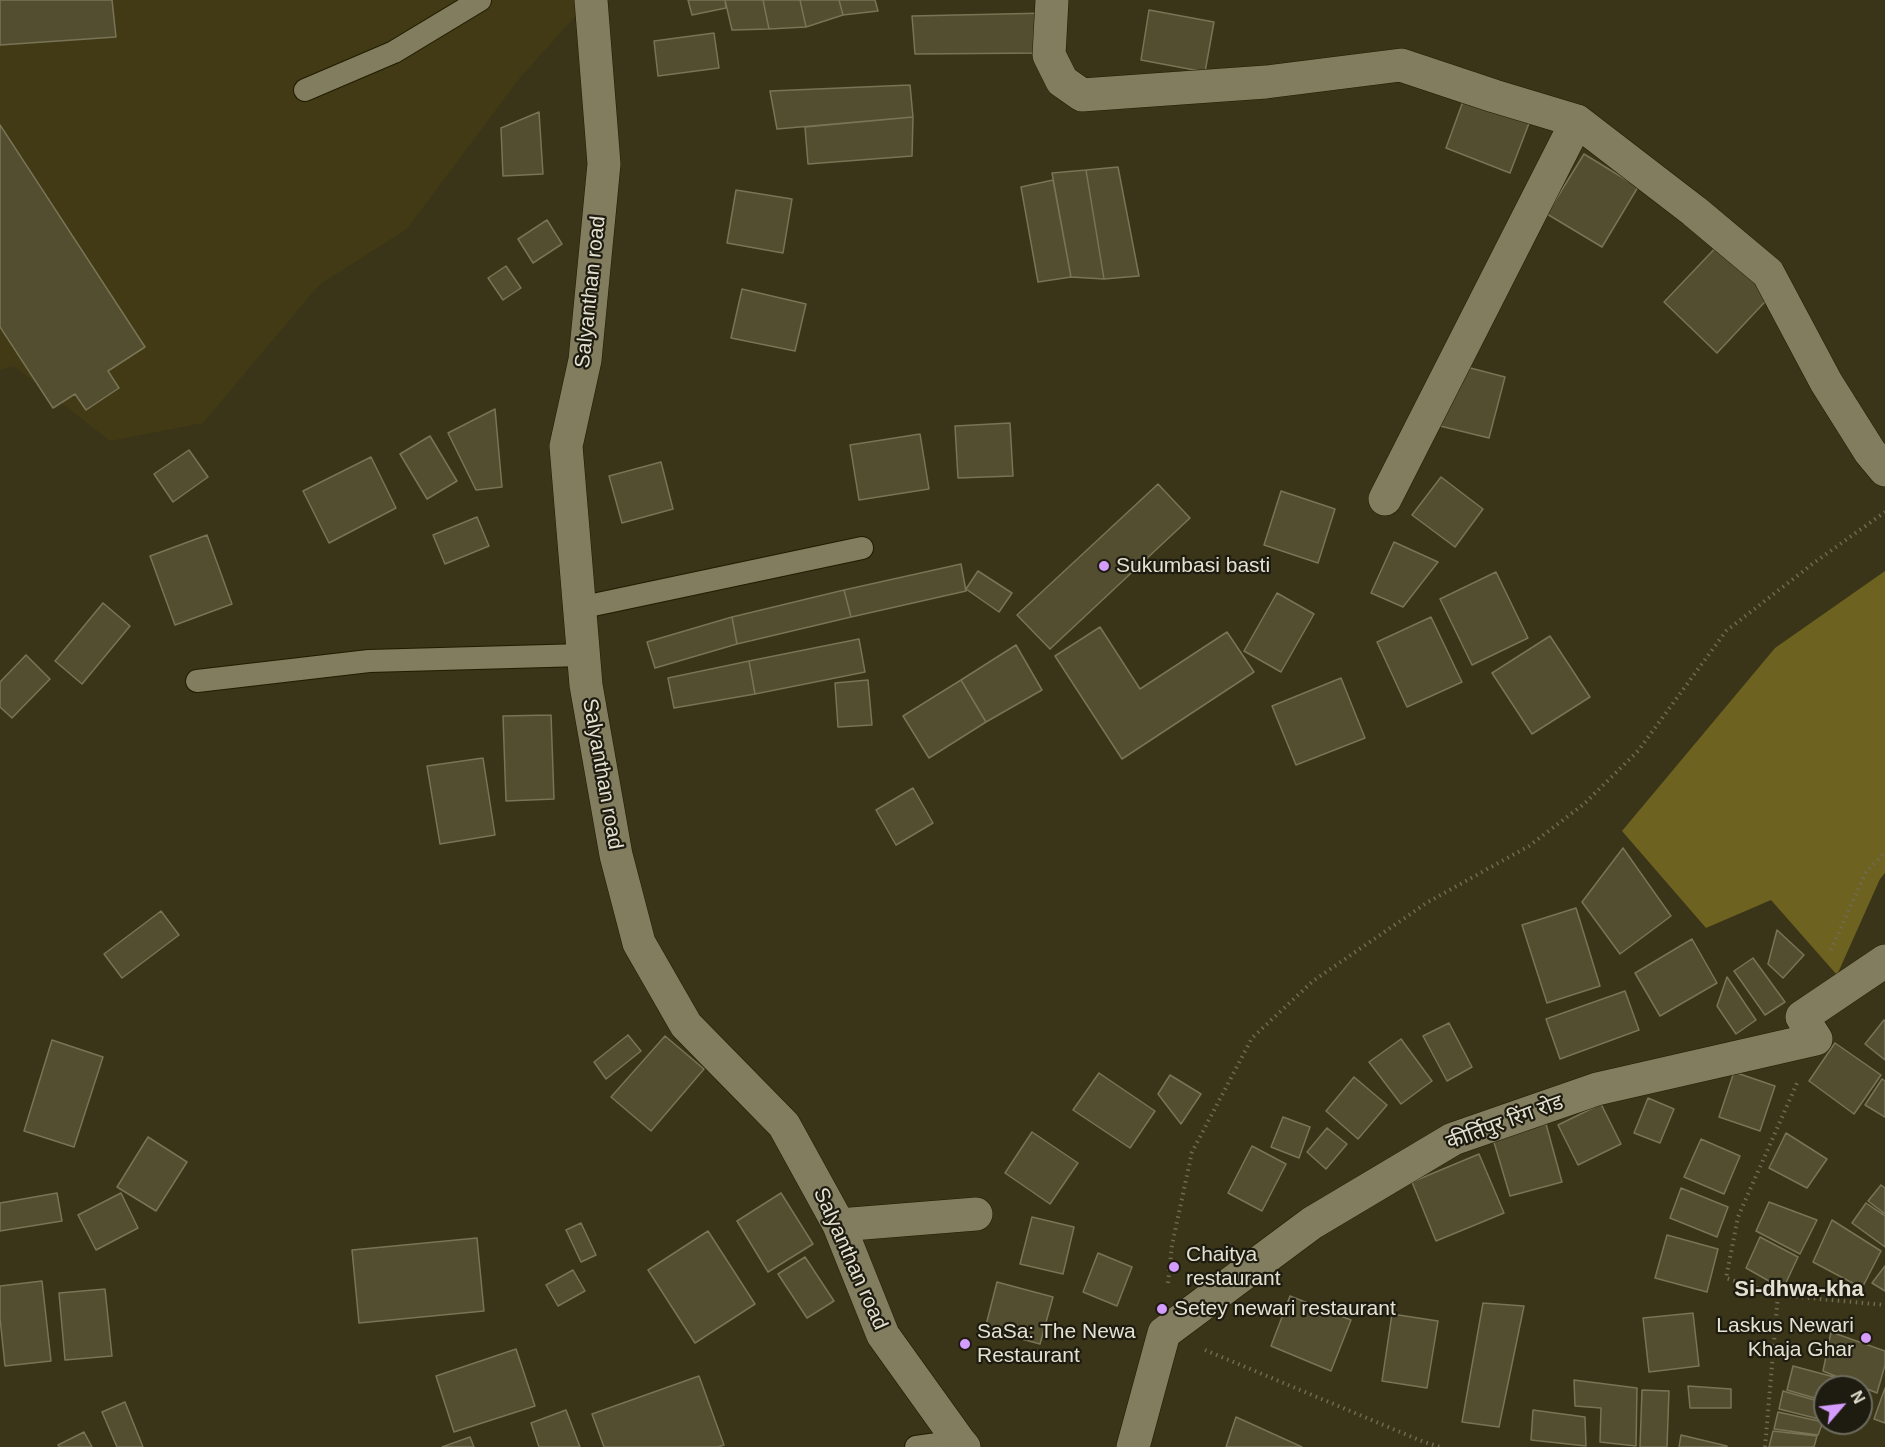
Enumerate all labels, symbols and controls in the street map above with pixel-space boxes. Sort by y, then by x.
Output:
street label: Salyanthan road [570,215,612,369]
place label: Sukumbasi basti [1116,553,1270,579]
marker: Sukumbasi basti [1097,559,1111,573]
street label: Salyanthan road [576,697,628,851]
street label: कीर्तिपुर रिंग रोड [1443,1090,1567,1156]
street label: Salyanthan road [807,1184,893,1334]
place label: Chaitya restaurant [1186,1242,1281,1292]
marker: Chaitya restaurant [1167,1260,1181,1274]
district label: Si-dhwa-kha [1734,1277,1864,1303]
place label: Setey newari restaurant [1174,1296,1396,1322]
marker: Setey newari restaurant [1155,1302,1169,1316]
place label: Laskus Newari Khaja Ghar [1716,1313,1854,1363]
place label: SaSa: The Newa Restaurant [977,1319,1136,1369]
marker: Laskus Newari Khaja Ghar [1859,1331,1873,1345]
marker: SaSa: The Newa Restaurant [958,1337,972,1351]
north arrow [1813,1375,1873,1435]
text: N [1847,1388,1868,1406]

